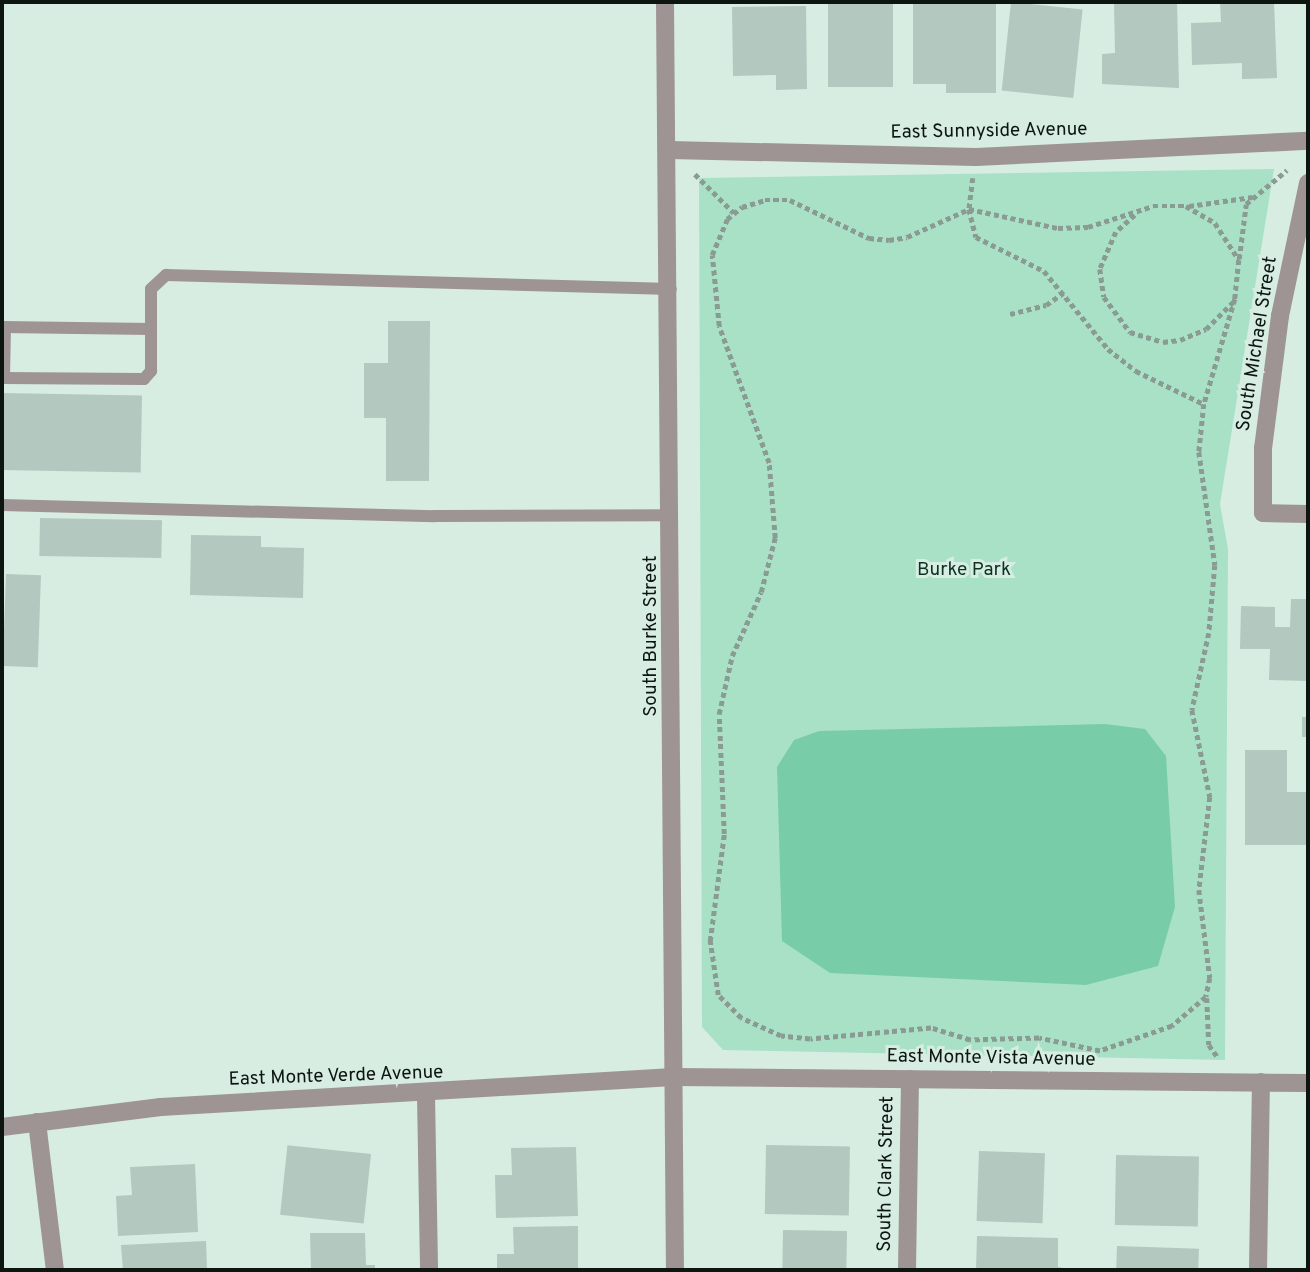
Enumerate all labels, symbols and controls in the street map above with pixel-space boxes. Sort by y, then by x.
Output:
street label: East Sunnyside Avenue [890,119,1088,145]
street label: South Michael Street [1233,255,1283,433]
street label: South Burke Street [641,555,663,717]
park label: Burke Park [917,560,1011,582]
street label: East Monte Vista Avenue [886,1046,1096,1072]
street label: East Monte Verde Avenue [227,1062,445,1092]
street label: South Clark Street [874,1096,900,1252]

